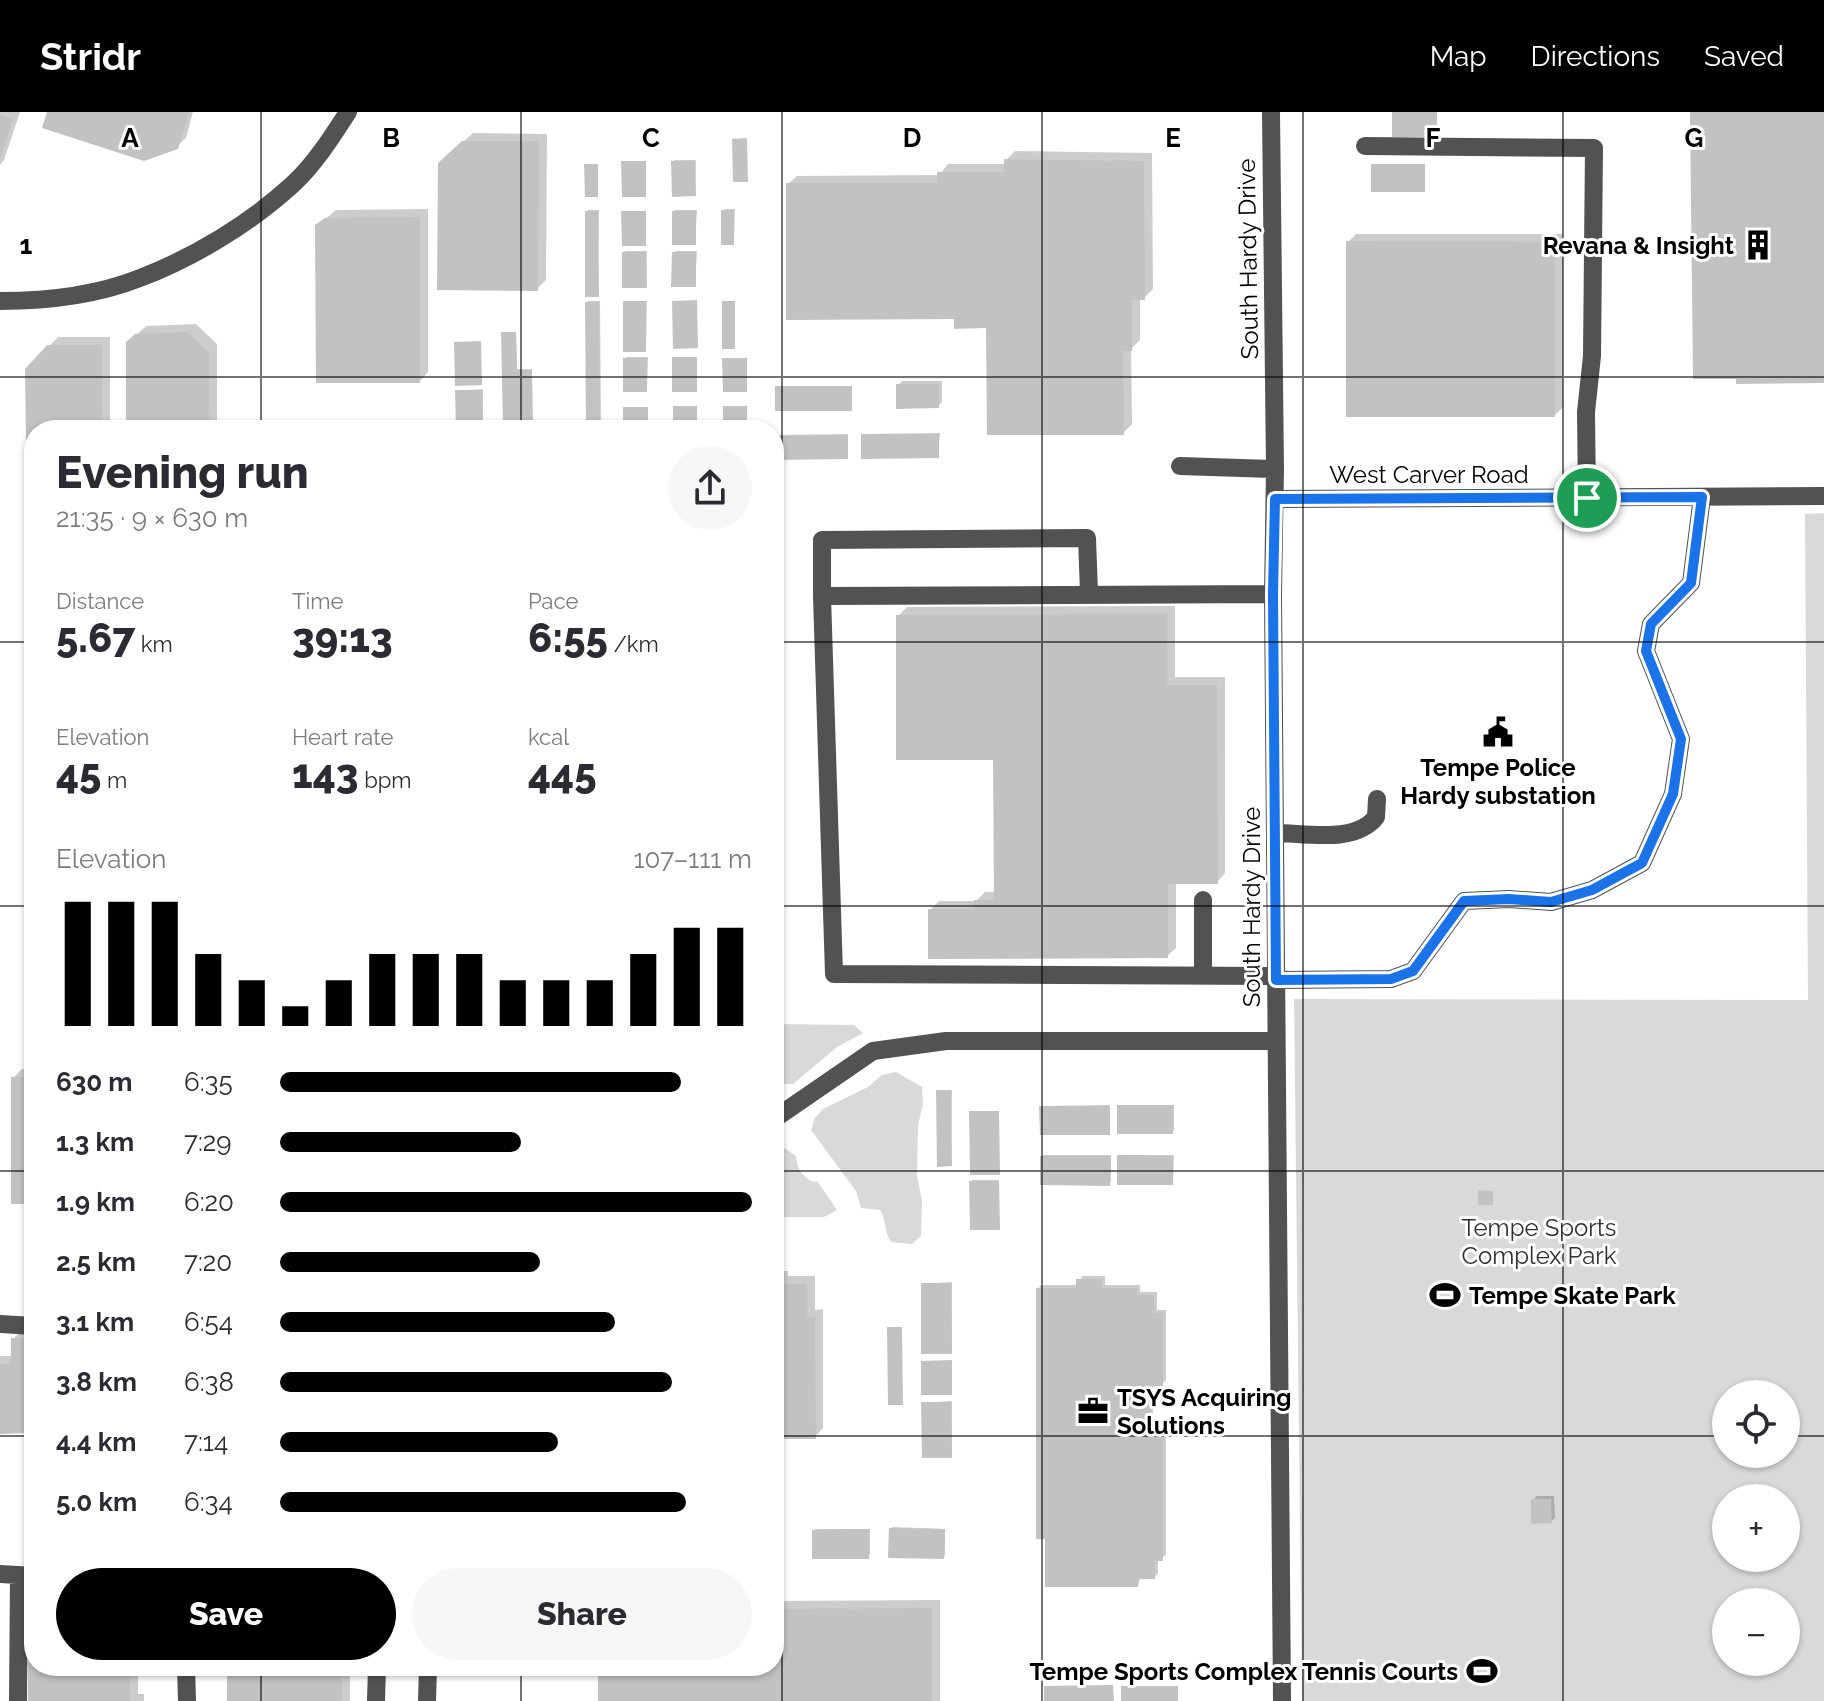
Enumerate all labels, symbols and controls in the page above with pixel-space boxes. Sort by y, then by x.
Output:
text: Stridr [40,34,141,79]
text: Map [1430,40,1487,73]
text: Directions [1531,40,1660,73]
text: Saved [1704,40,1784,73]
text: A [121,123,139,153]
text: B [382,123,400,153]
text: C [642,123,660,153]
text: D [903,123,921,153]
text: E [1165,123,1181,153]
text: F [1426,123,1441,153]
text: G [1685,123,1703,153]
street label: South Hardy Drive [1232,158,1264,360]
building icon: Revana & Insight [1741,228,1775,262]
text: 1 [20,230,33,260]
place label: Revana & Insight [1543,231,1734,260]
button: share [668,446,752,530]
text: Evening run [56,447,309,498]
street label: West Carver Road [1329,460,1529,489]
pin [1553,464,1621,532]
icon: arrive [1565,476,1609,520]
text: 21:35 · 9 × 630 m [56,503,248,533]
text: Distance [56,588,144,614]
text: Time [292,588,343,614]
text: Pace [528,588,578,614]
text: 5.67 [56,614,135,661]
text: 39:13 [292,614,393,661]
text: 6:55 [528,614,608,661]
text: km [135,631,173,657]
text: /km [608,631,659,657]
public building icon: Tempe Police Hardy substation [1481,715,1515,749]
text: Elevation [56,724,149,750]
text: Heart rate [292,724,393,750]
text: kcal [528,724,569,750]
text: 45 [56,750,101,797]
text: 143 [292,750,359,797]
text: 445 [528,750,597,797]
place label: Tempe Police Hardy substation [1400,753,1596,810]
text: m [101,767,127,793]
text: bpm [359,767,412,793]
street label: South Hardy Drive [1237,807,1266,1007]
text: Elevation [56,844,166,874]
text: 107–111 m [633,844,752,874]
text: 630 m [56,1067,133,1097]
text: 6:35 [184,1067,233,1097]
text: 1.3 km [56,1127,134,1157]
text: 7:29 [184,1127,232,1157]
text: 1.9 km [56,1187,135,1217]
text: 6:20 [184,1187,234,1217]
park label: Tempe Sports Complex Park [1462,1213,1617,1270]
text: 2.5 km [56,1247,136,1277]
text: 7:20 [184,1247,232,1277]
sports icon: Tempe Skate Park [1428,1278,1462,1312]
place label: Tempe Skate Park [1469,1281,1676,1310]
text: 3.1 km [56,1307,134,1337]
text: 6:54 [184,1307,233,1337]
text: 3.8 km [56,1367,137,1397]
text: 6:38 [184,1367,234,1397]
map controls [1712,1380,1800,1676]
button: locate [1712,1380,1800,1468]
place label: TSYS Acquiring Solutions [1117,1383,1291,1440]
office icon: TSYS Acquiring Solutions [1076,1394,1110,1428]
text: 4.4 km [56,1427,137,1457]
text: 7:14 [184,1427,228,1457]
button: + [1712,1484,1800,1572]
text: 5.0 km [56,1487,137,1517]
text: 6:34 [184,1487,233,1517]
button: Save [56,1568,396,1660]
button: Share [412,1568,752,1660]
button: − [1712,1588,1800,1676]
sports icon: Tempe Sports Complex Tennis Courts [1465,1654,1499,1688]
place label: Tempe Sports Complex Tennis Courts [1029,1657,1458,1686]

